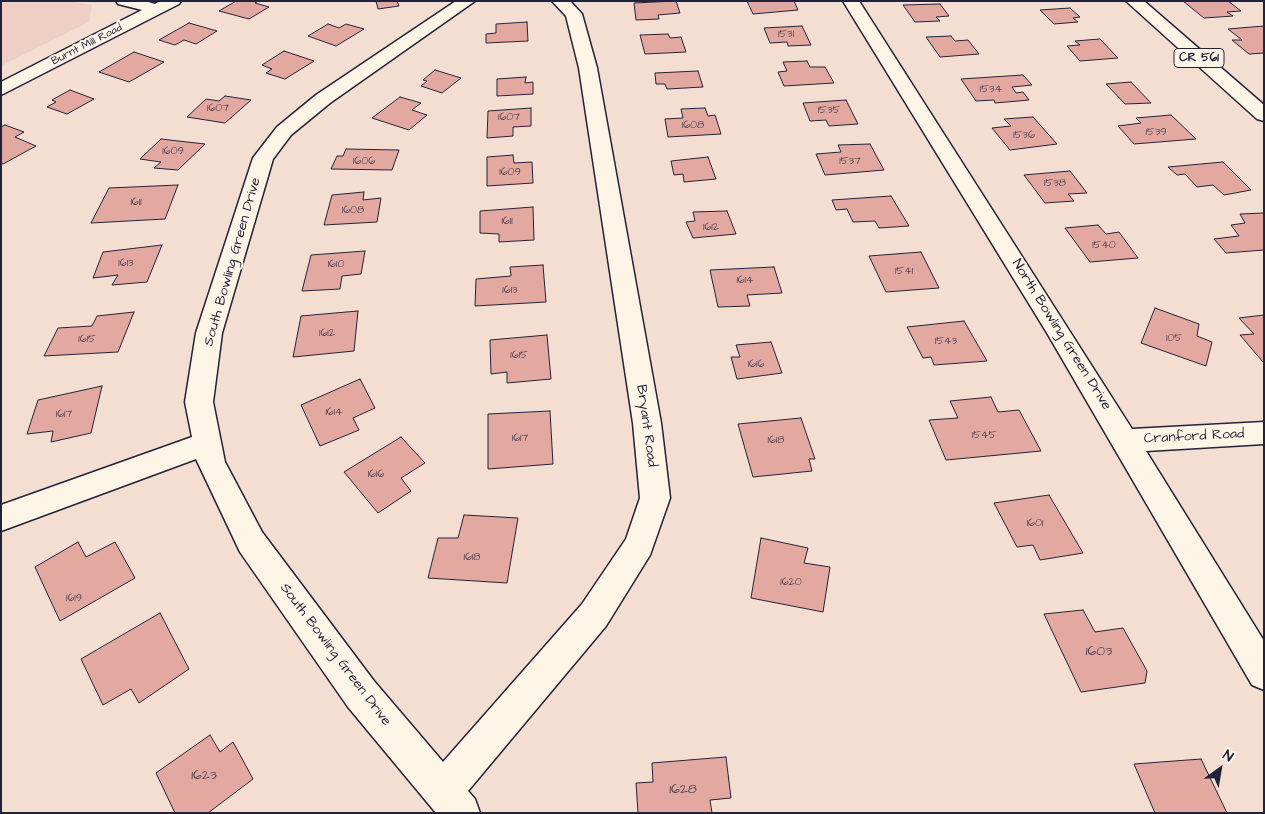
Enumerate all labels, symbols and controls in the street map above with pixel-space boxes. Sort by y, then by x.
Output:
street label: Burnt Mill Road [49,21,125,69]
house number: 1531 [778,28,794,42]
road number: CR 561 [1174,48,1224,68]
house number: 1534 [980,83,1002,97]
house number: 1607 [207,102,229,116]
house number: 1535 [818,104,840,118]
house number: 1607 [498,111,520,125]
house number: 1608 [682,119,704,133]
house number: 1539 [1145,126,1167,140]
house number: 1536 [1013,129,1035,143]
house number: 1609 [162,145,184,159]
house number: 1606 [353,155,375,169]
house number: 1537 [839,155,861,169]
house number: 1609 [499,166,521,180]
street label: South Bowling Green Drive [201,176,265,348]
house number: 1538 [1044,177,1066,191]
house number: 1611 [130,196,142,210]
house number: 1608 [342,204,364,218]
house number: 1611 [501,215,513,229]
house number: 1612 [703,221,719,235]
house number: 1540 [1092,239,1116,253]
street label: North Bowling Green Drive [1008,256,1114,414]
house number: 1613 [118,257,134,271]
house number: 1610 [328,258,344,272]
house number: 1541 [895,265,913,279]
house number: 1614 [736,274,754,288]
house number: 1613 [502,284,518,298]
house number: 1612 [319,327,335,341]
house number: 105 [1166,332,1182,346]
house number: 1615 [78,333,96,347]
house number: 1543 [935,335,957,349]
house number: 1615 [510,349,528,363]
house number: 1616 [748,358,764,372]
street label: Bryant Road [632,384,660,468]
house number: 1614 [325,406,343,420]
house number: 1617 [56,408,72,422]
street label: Cranford Road [1143,426,1245,448]
house number: 1545 [972,429,996,443]
house number: 1617 [512,432,528,446]
house number: 1618 [768,434,784,448]
house number: 1616 [368,468,384,482]
house number: 1601 [1027,517,1043,531]
house number: 1618 [464,551,480,565]
house number: 1620 [780,576,802,590]
street label: South Bowling Green Drive [276,580,394,730]
house number: 1619 [66,592,82,606]
house number: 1603 [1086,644,1112,660]
north arrow [1195,744,1245,794]
text: N [1219,745,1237,767]
house number: 1623 [191,768,217,784]
house number: 1628 [669,782,697,798]

